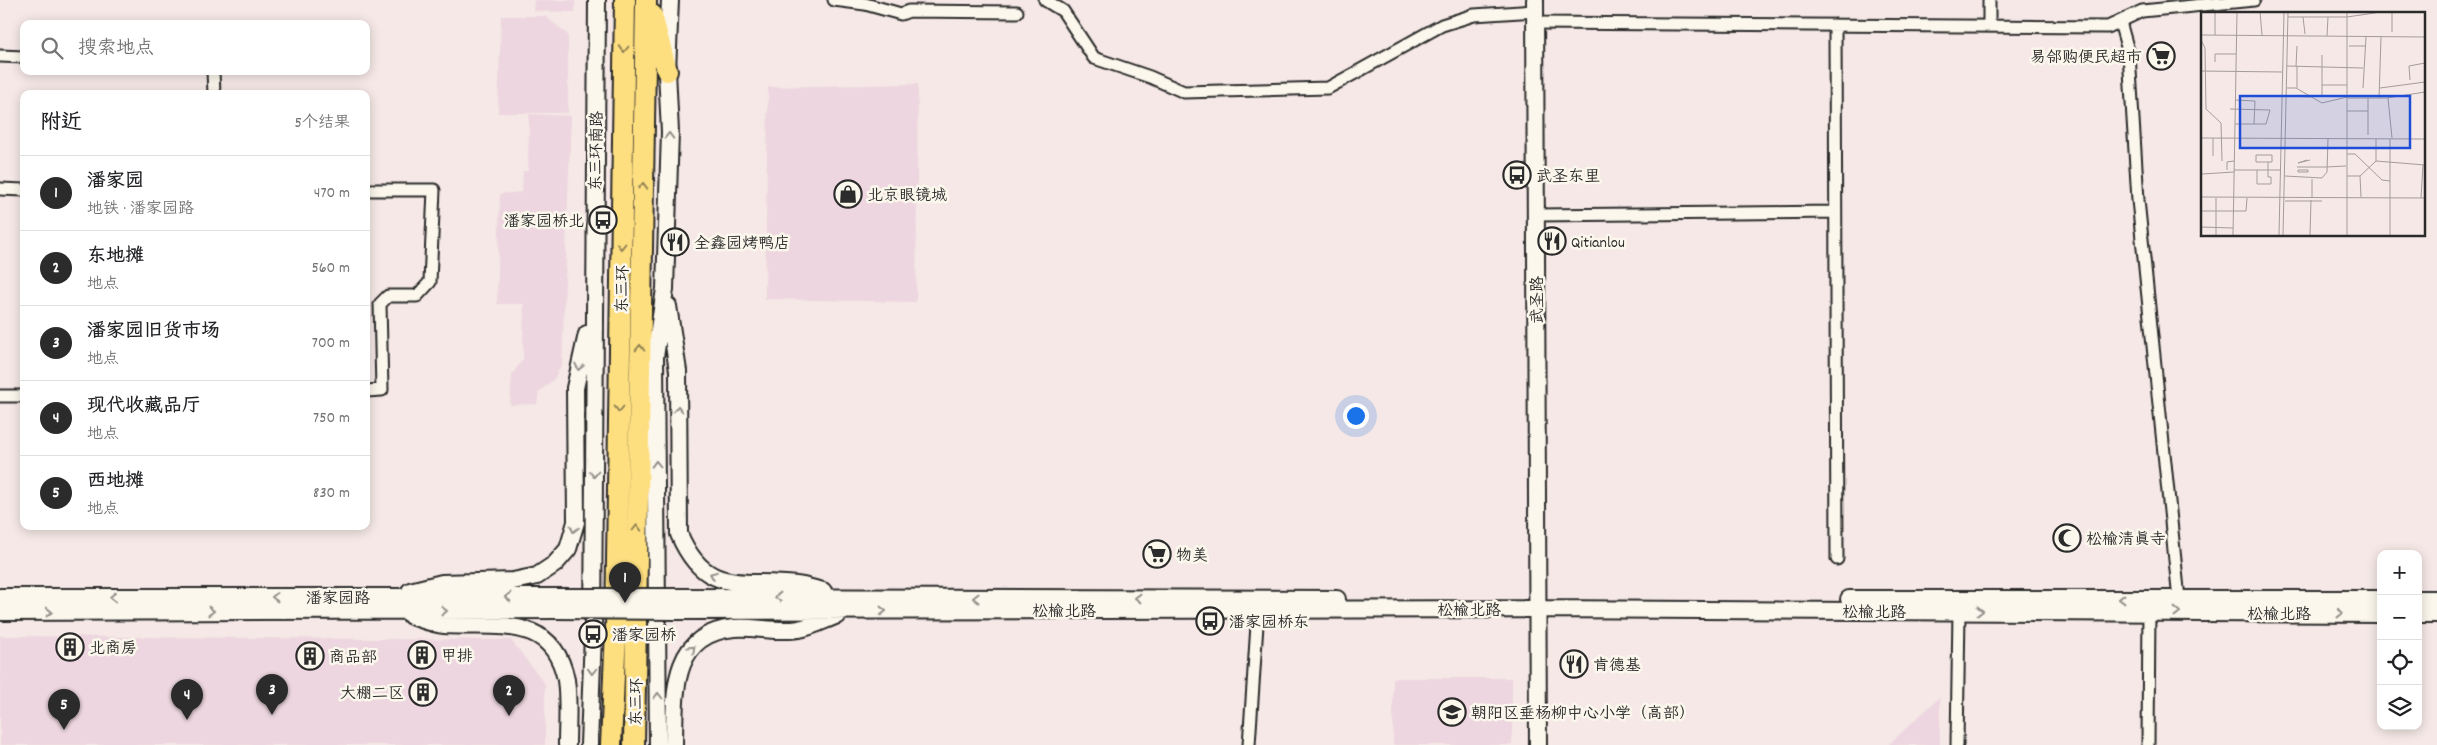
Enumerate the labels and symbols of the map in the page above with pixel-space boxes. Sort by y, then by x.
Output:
inset map [2201,12,2424,236]
supermarket icon: 易邻购便民超市 [2146,41,2176,71]
one-way arrow [619,45,630,53]
place label: 易邻购便民超市 [2030,47,2142,70]
street label: 东三环南路 [585,111,610,191]
one-way arrow [664,131,674,139]
bus stop icon: 武圣东里 [1502,160,1532,190]
place label: 武圣东里 [1536,166,1600,189]
shop icon: 北京眼镜城 [833,179,863,209]
one-way arrow [638,181,648,189]
place label: 北京眼镜城 [867,185,947,208]
bus stop icon: 潘家园桥北 [588,205,618,235]
place label: 潘家园桥北 [504,211,584,234]
restaurant icon: Qitianlou [1537,226,1567,256]
restaurant icon: 全鑫园烤鸭店 [660,227,690,257]
place label: Qitianlou [1571,232,1625,255]
place label: 全鑫园烤鸭店 [694,233,790,256]
one-way arrow [616,242,627,250]
street label: 东三环 [612,265,635,313]
street label: 武圣路 [1527,276,1550,324]
one-way arrow [635,344,645,352]
one-way arrow [575,363,585,371]
your location [1343,403,1369,429]
one-way arrow [614,405,624,413]
one-way arrow [673,405,683,412]
one-way arrow [651,460,661,468]
one-way arrow [589,470,599,478]
mosque icon: 松榆清真寺 [2052,523,2082,553]
one-way arrow [569,524,580,533]
one-way arrow [632,524,642,532]
place label: 松榆清真寺 [2086,529,2166,552]
supermarket icon: 物美 [1142,539,1172,569]
place label: 物美 [1176,545,1208,568]
pin: 1 [609,562,641,603]
one-way arrow [709,571,718,581]
street label: 潘家园路 [306,588,370,611]
one-way arrow [109,592,116,602]
one-way arrow [271,592,279,602]
one-way arrow [504,592,512,602]
one-way arrow [774,592,782,602]
one-way arrow [972,593,980,603]
one-way arrow [1134,593,1142,603]
one-way arrow [2118,594,2126,604]
street label: 松榆北路 [1437,600,1501,623]
street label: 松榆北路 [1032,601,1096,624]
street label: 松榆北路 [1842,602,1906,625]
street label: 松榆北路 [2247,604,2311,627]
one-way arrow [208,606,215,616]
one-way arrow [440,606,448,616]
one-way arrow [879,606,887,616]
bus stop icon: 潘家园桥东 [1195,606,1225,636]
one-way arrow [1976,606,1984,616]
one-way arrow [45,607,53,617]
one-way arrow [2173,607,2181,618]
one-way arrow [2336,608,2344,618]
place label: 潘家园桥东 [1229,612,1309,635]
bus stop icon: 潘家园桥 [578,619,608,649]
place label: 潘家园桥 [612,625,676,648]
building icon: 北商房 [55,632,85,662]
place label: 北商房 [89,638,137,661]
building icon: 甲排 [407,640,437,670]
building icon: 商品部 [295,641,325,671]
one-way arrow [687,645,696,654]
place label: 甲排 [441,646,473,669]
place label: 商品部 [329,647,377,670]
restaurant icon: 肯德基 [1559,649,1589,679]
place label: 肯德基 [1593,655,1641,678]
one-way arrow [586,667,597,675]
pin: 3 [256,674,288,715]
pin: 2 [493,675,525,716]
building icon: 大棚二区 [408,677,438,707]
street label: 东三环 [626,678,649,726]
pin: 4 [171,679,203,720]
place label: 大棚二区 [340,683,404,706]
pin: 5 [48,689,80,730]
one-way arrow [653,692,663,700]
school or university icon: 朝阳区垂杨柳中心小学（高部） [1437,697,1467,727]
place label: 朝阳区垂杨柳中心小学（高部） [1471,703,1695,726]

